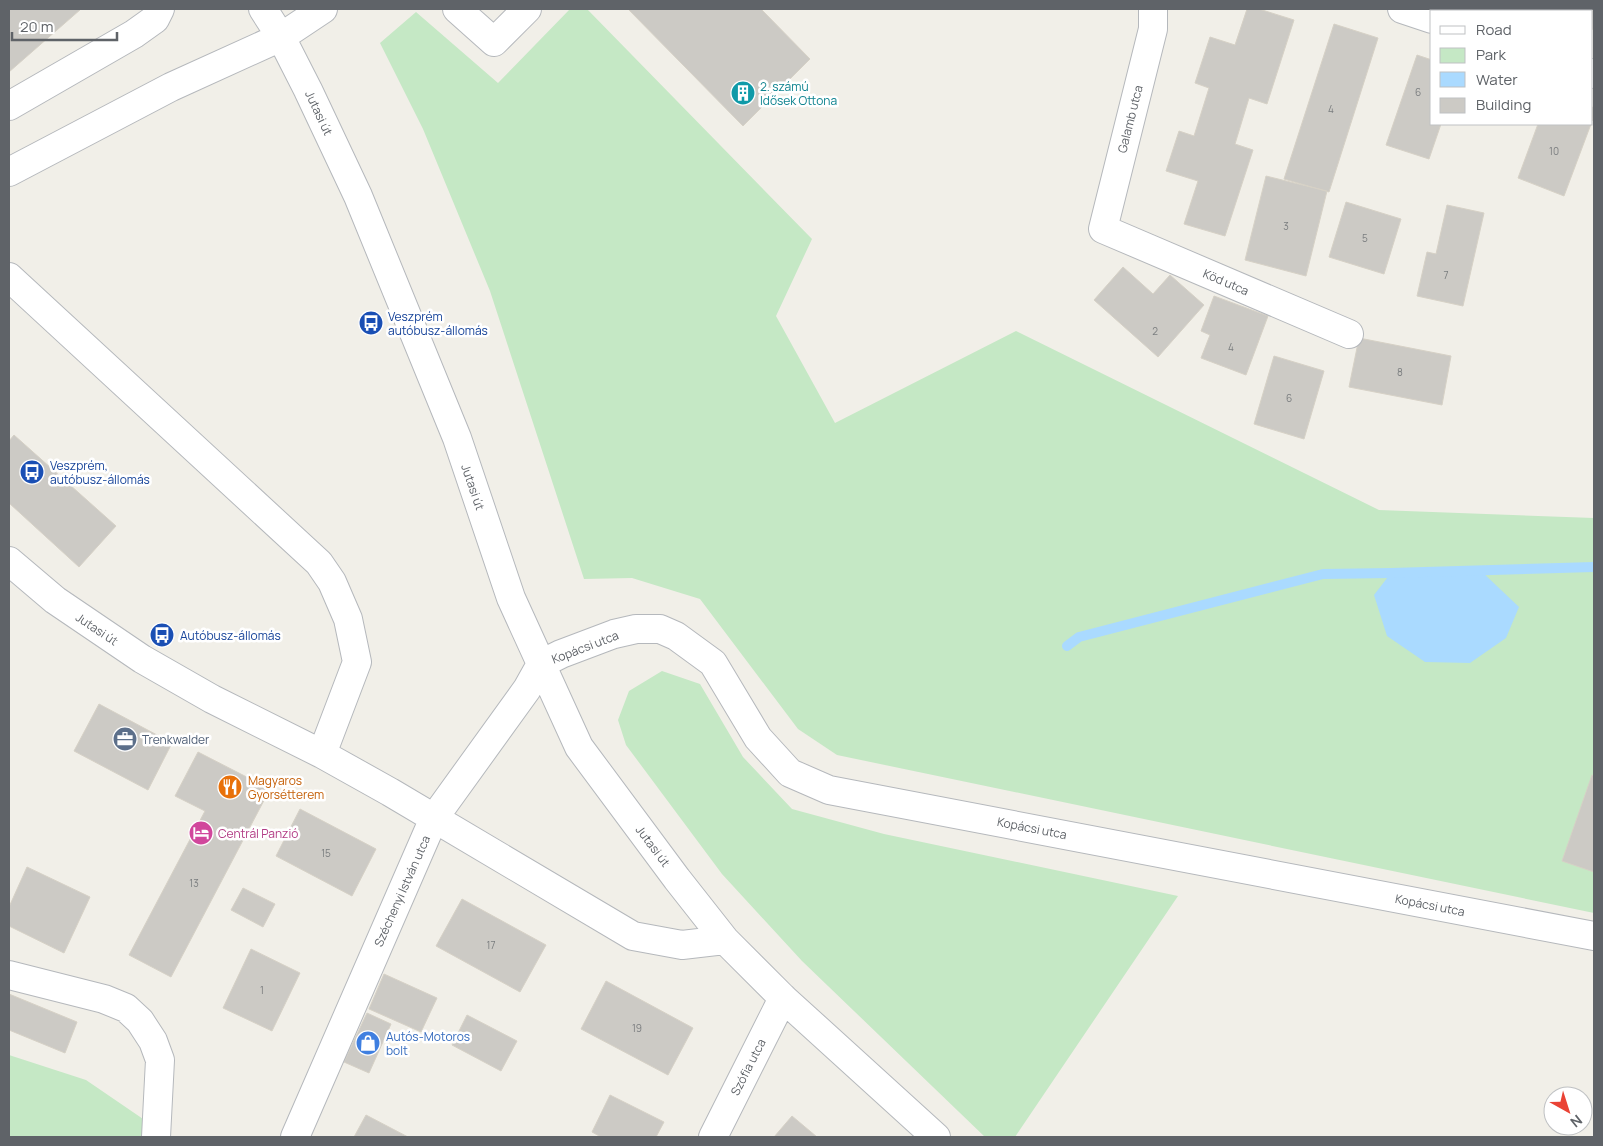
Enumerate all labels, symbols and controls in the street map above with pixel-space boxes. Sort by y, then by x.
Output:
scale bar [12,10,118,42]
legend [1430,10,1593,125]
text: 20 m [20,16,53,37]
text: Road [1476,19,1512,40]
text: Park [1476,44,1506,65]
text: Water [1476,69,1518,90]
place label: 2. számú Idősek Ottona [760,78,837,109]
building icon: 2. számú Idősek Ottona [730,80,756,106]
street label: Galamb utca [1113,83,1147,155]
house number: 6 [1415,85,1421,99]
street label: Jutasi út [301,88,337,138]
text: Building [1476,94,1531,115]
house number: 4 [1328,102,1334,116]
house number: 10 [1549,144,1559,158]
house number: 3 [1283,219,1289,233]
house number: 5 [1362,231,1368,245]
street label: Köd utca [1200,265,1252,299]
house number: 7 [1443,268,1449,282]
place label: Veszprém autóbusz-állomás [388,308,488,339]
bus stop icon: Veszprém autóbusz-állomás [358,310,384,336]
house number: 2 [1152,324,1158,338]
house number: 4 [1228,340,1234,354]
house number: 8 [1397,365,1403,379]
house number: 6 [1286,391,1292,405]
place label: Veszprém, autóbusz-állomás [50,457,150,488]
bus stop icon: Veszprém, autóbusz-állomás [19,459,45,485]
street label: Jutasi út [457,462,489,512]
street label: Jutasi út [73,609,122,649]
bus stop icon: Autóbusz-állomás [149,622,175,648]
street label: Kopácsi utca [549,626,621,668]
place label: Autóbusz-állomás [180,627,281,644]
office icon: Trenkwalder [112,726,138,752]
place label: Trenkwalder [142,731,210,748]
place label: Magyaros Gyorsétterem [248,772,324,803]
restaurant icon: Magyaros Gyorsétterem [217,774,243,800]
street label: Kopácsi utca [996,813,1068,843]
hotel icon: Centrál Panzió [188,820,214,846]
street label: Jutasi út [632,822,674,870]
place label: Centrál Panzió [218,825,298,842]
street label: Széchenyi István utca [370,833,434,949]
house number: 15 [321,846,331,860]
house number: 13 [189,876,199,890]
street label: Kopácsi utca [1394,890,1466,920]
house number: 17 [487,938,495,952]
house number: 1 [260,983,264,997]
house number: 19 [632,1021,642,1035]
place label: Autós-Motoros bolt [386,1028,470,1059]
shop icon: Autós-Motoros bolt [355,1030,381,1056]
street label: Szófia utca [726,1036,770,1098]
north arrow [1543,1086,1593,1136]
text: N [1567,1111,1586,1132]

